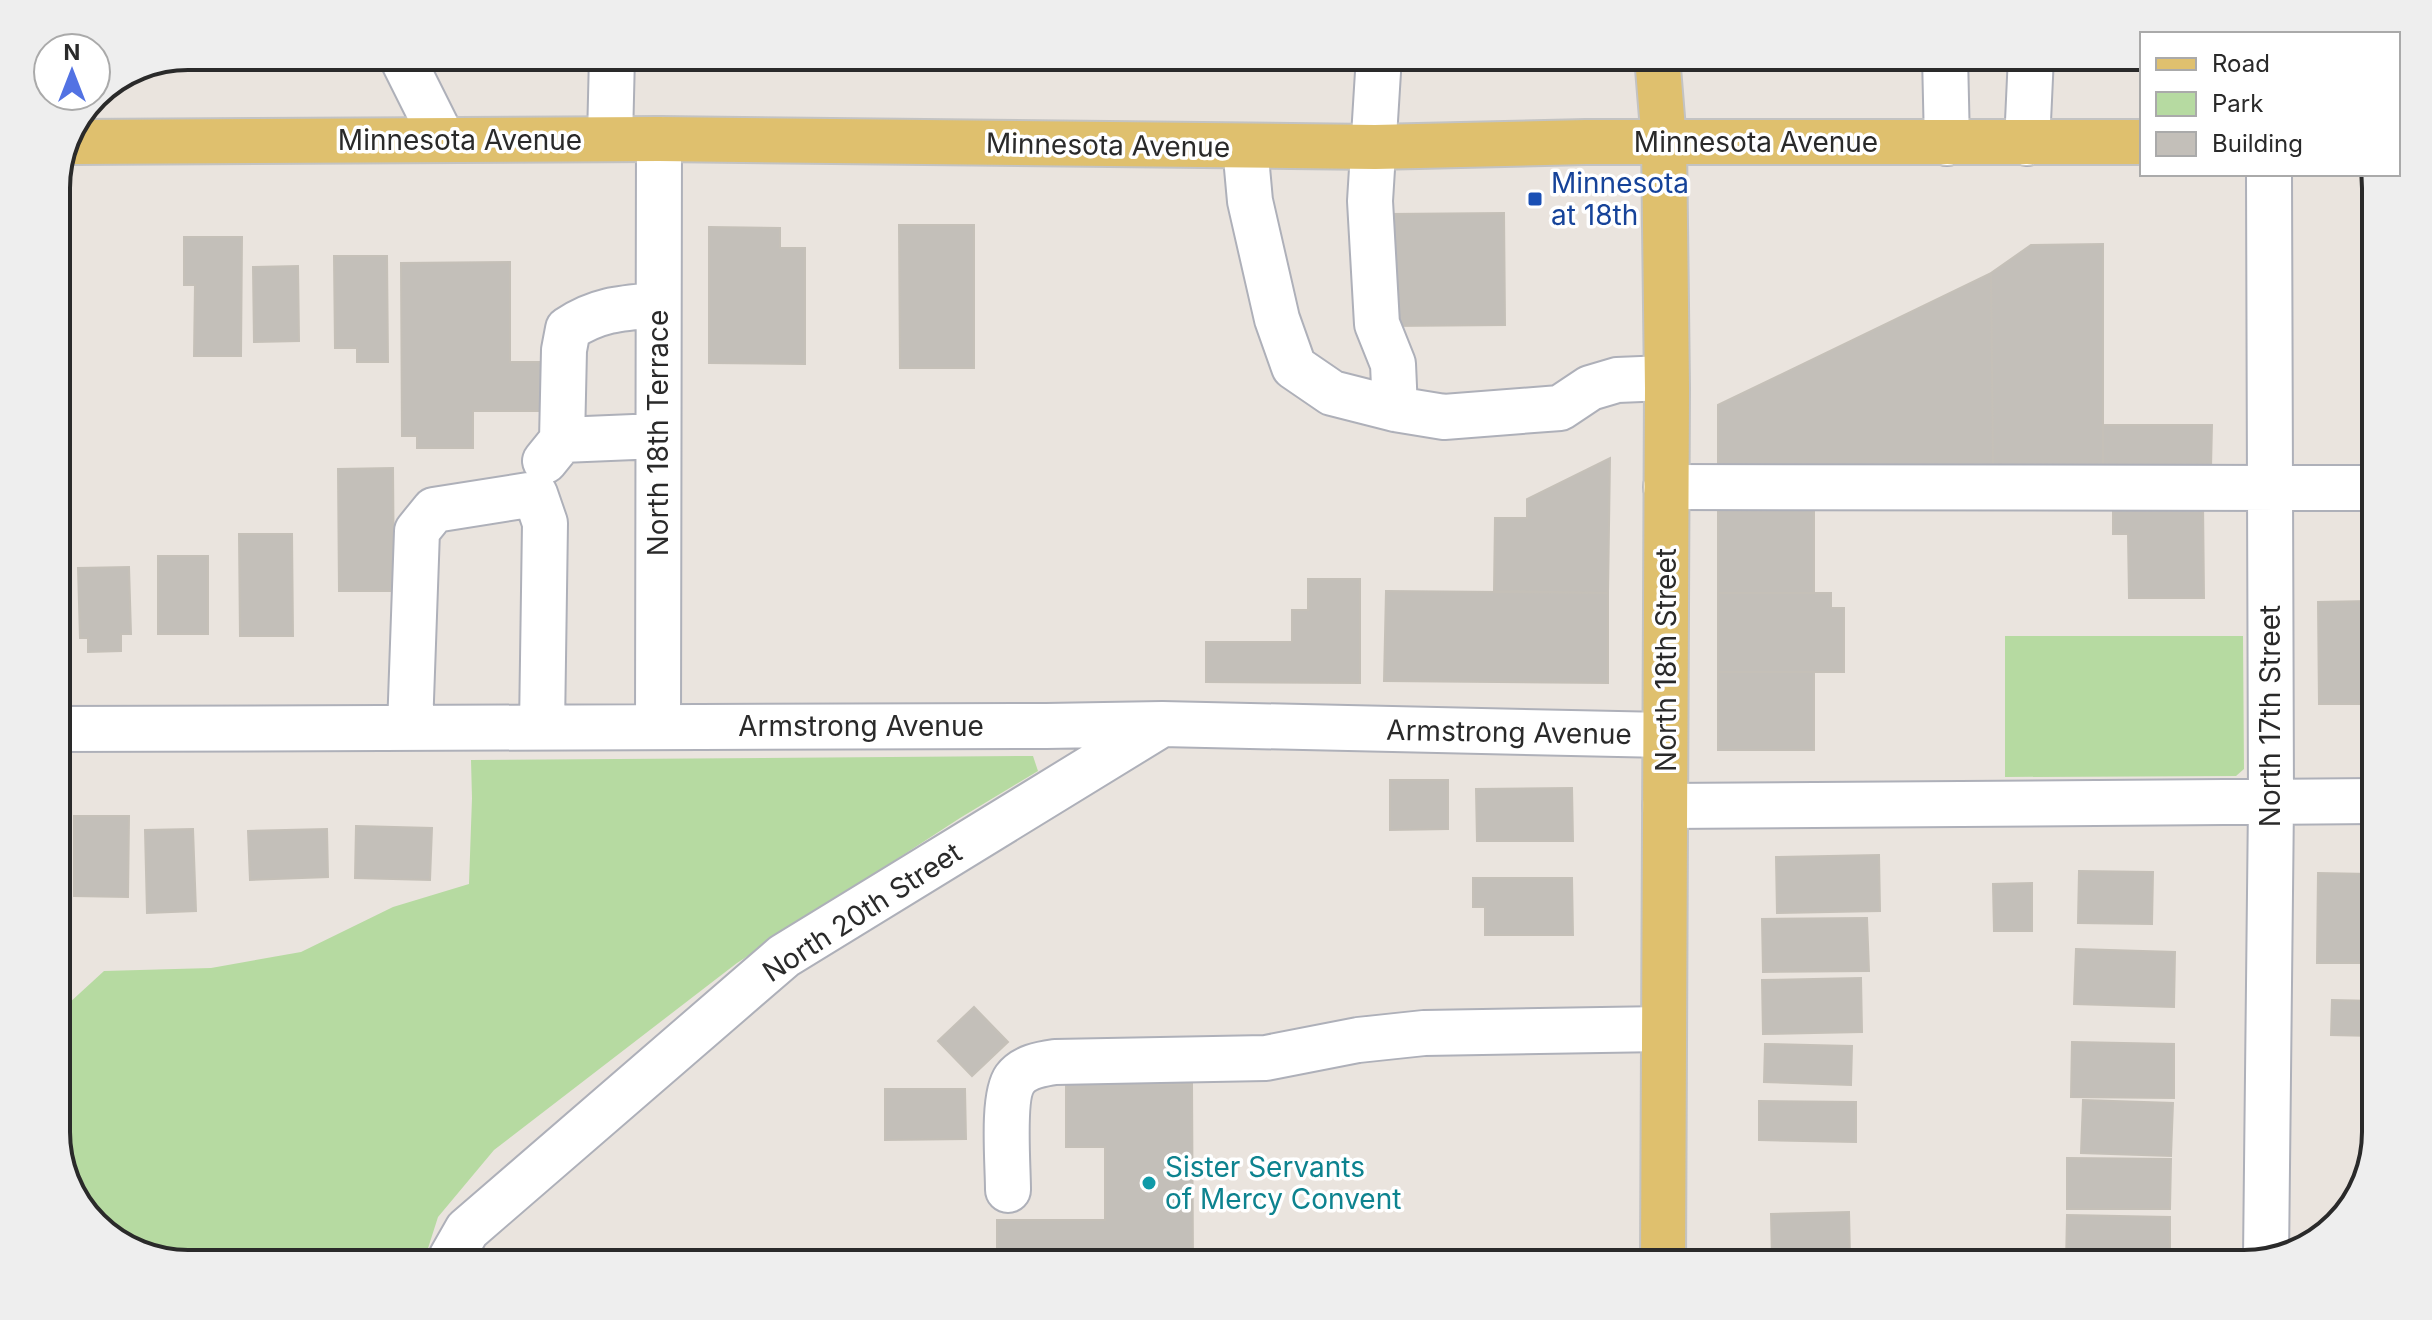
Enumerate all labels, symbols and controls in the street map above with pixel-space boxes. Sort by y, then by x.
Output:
north arrow [32,32,112,112]
legend [2140,32,2400,176]
text: N [64,39,80,65]
text: Road [2212,49,2270,78]
text: Park [2212,89,2263,118]
street label: Minnesota Avenue [338,123,582,157]
street label: Minnesota Avenue [1634,125,1878,159]
street label: Minnesota Avenue [986,126,1230,164]
text: Building [2212,129,2303,158]
place label: Minnesota at 18th [1551,166,1689,232]
marker: Minnesota at 18th [1526,190,1544,208]
street label: North 18th Terrace [641,310,675,556]
street label: North 18th Street [1649,548,1683,772]
street label: North 17th Street [2253,605,2287,827]
street label: Armstrong Avenue [738,709,984,743]
street label: Armstrong Avenue [1386,713,1632,751]
street label: North 20th Street [756,835,968,989]
place label: Sister Servants of Mercy Convent [1165,1150,1401,1216]
marker: Sister Servants of Mercy Convent [1140,1174,1158,1192]

